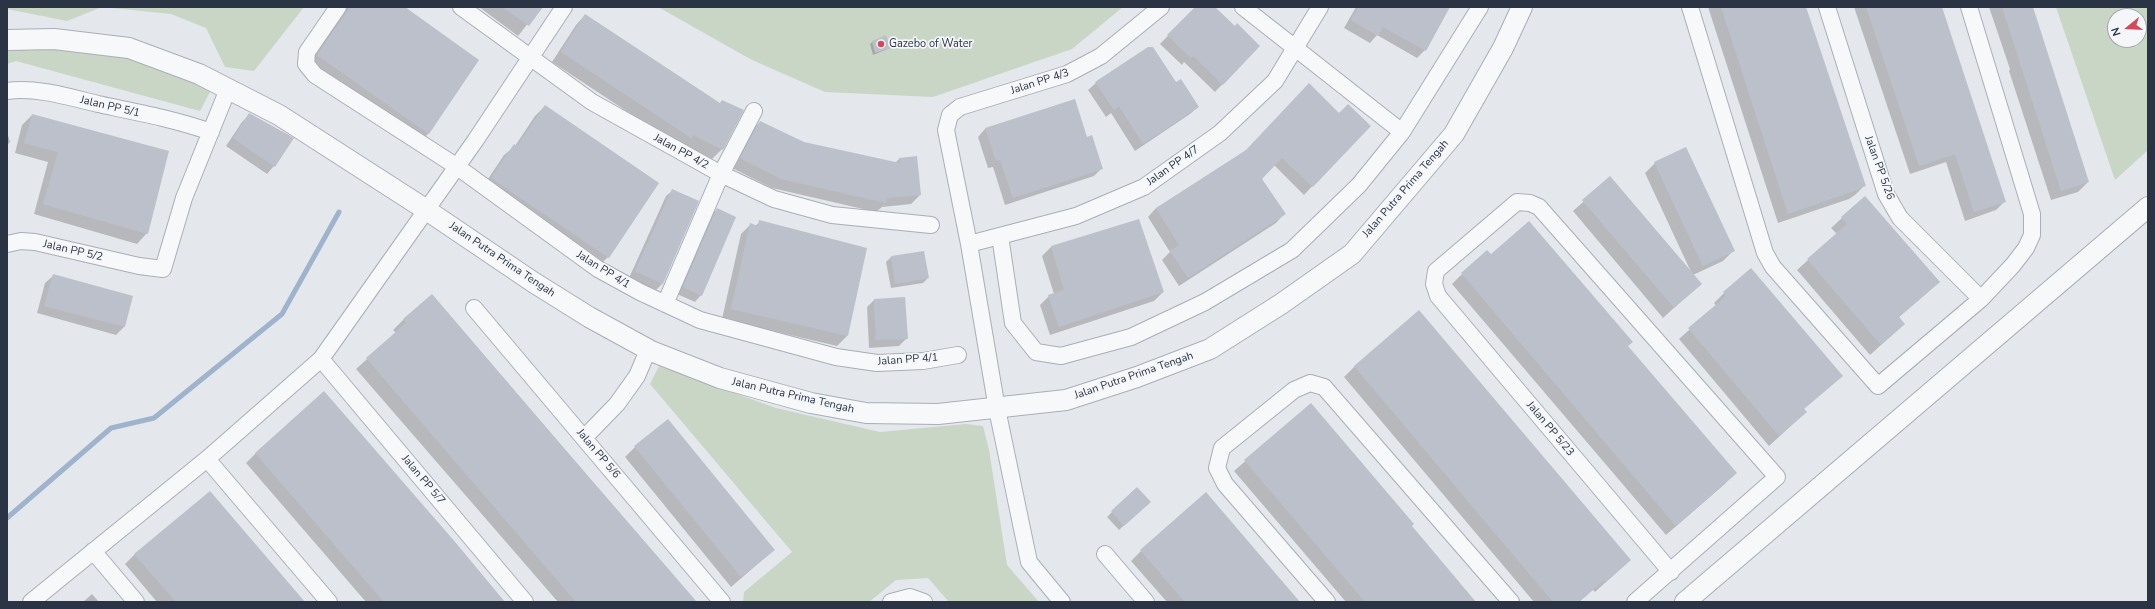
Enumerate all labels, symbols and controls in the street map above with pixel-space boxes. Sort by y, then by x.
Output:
north arrow [2107,8,2147,48]
text: N [2108,25,2124,38]
place label: Gazebo of Water [889,37,972,51]
marker: Gazebo of Water [876,39,886,49]
street label: Jalan PP 4/3 [1009,66,1071,98]
street label: Jalan PP 5/1 [79,94,141,120]
street label: Jalan PP 4/2 [651,132,711,172]
street label: Jalan PP 5/26 [1861,134,1897,202]
street label: Jalan Putra Prima Tengah [1360,138,1452,240]
street label: Jalan PP 4/7 [1144,143,1202,189]
street label: Jalan Putra Prima Tengah [447,220,557,300]
street label: Jalan PP 5/2 [42,238,104,264]
street label: Jalan PP 4/1 [574,248,632,292]
street label: Jalan Putra Prima Tengah [1073,349,1195,403]
street label: Jalan PP 4/1 [877,351,939,369]
street label: Jalan Putra Prima Tengah [731,376,855,416]
street label: Jalan PP 5/23 [1523,399,1577,459]
street label: Jalan PP 5/6 [573,427,623,481]
street label: Jalan PP 5/7 [398,453,448,507]

